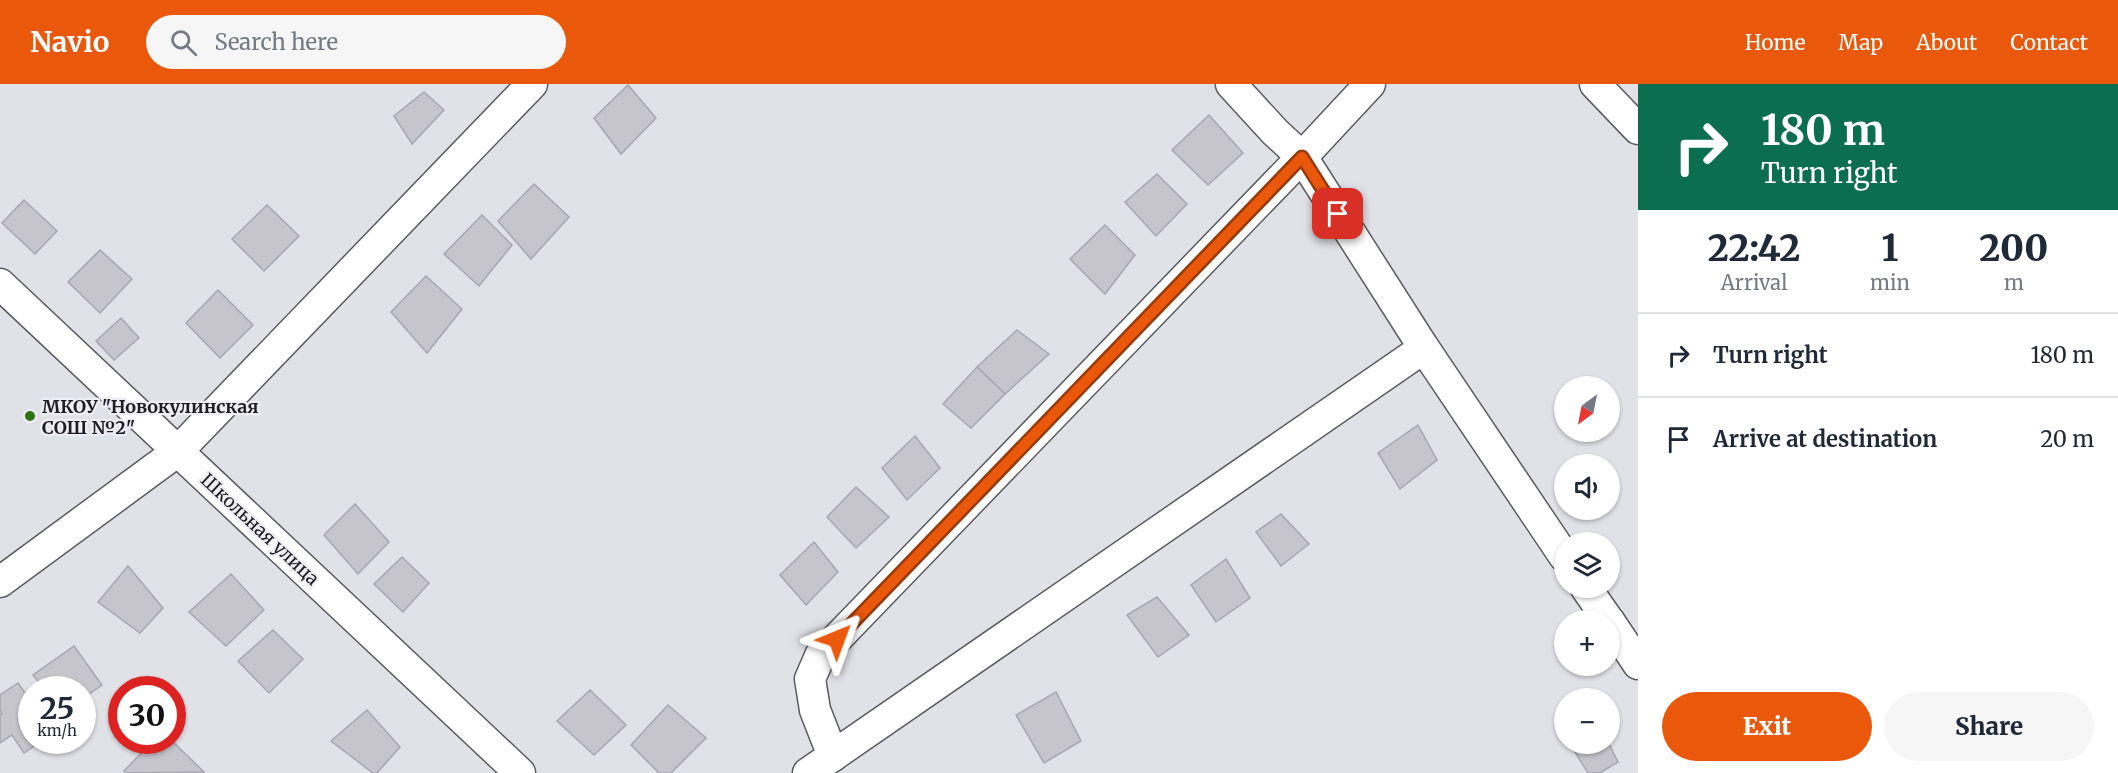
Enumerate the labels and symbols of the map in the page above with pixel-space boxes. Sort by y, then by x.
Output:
pin [1312,188,1363,239]
north arrow [1554,376,1620,442]
place label: МКОУ "Новокулинская СОШ №2" [42,395,259,439]
marker: МКОУ "Новокулинская СОШ №2" [23,409,37,423]
street label: Школьная улица [196,468,324,590]
position arrow [805,607,869,671]
speed limit sign: 30 [108,676,186,754]

